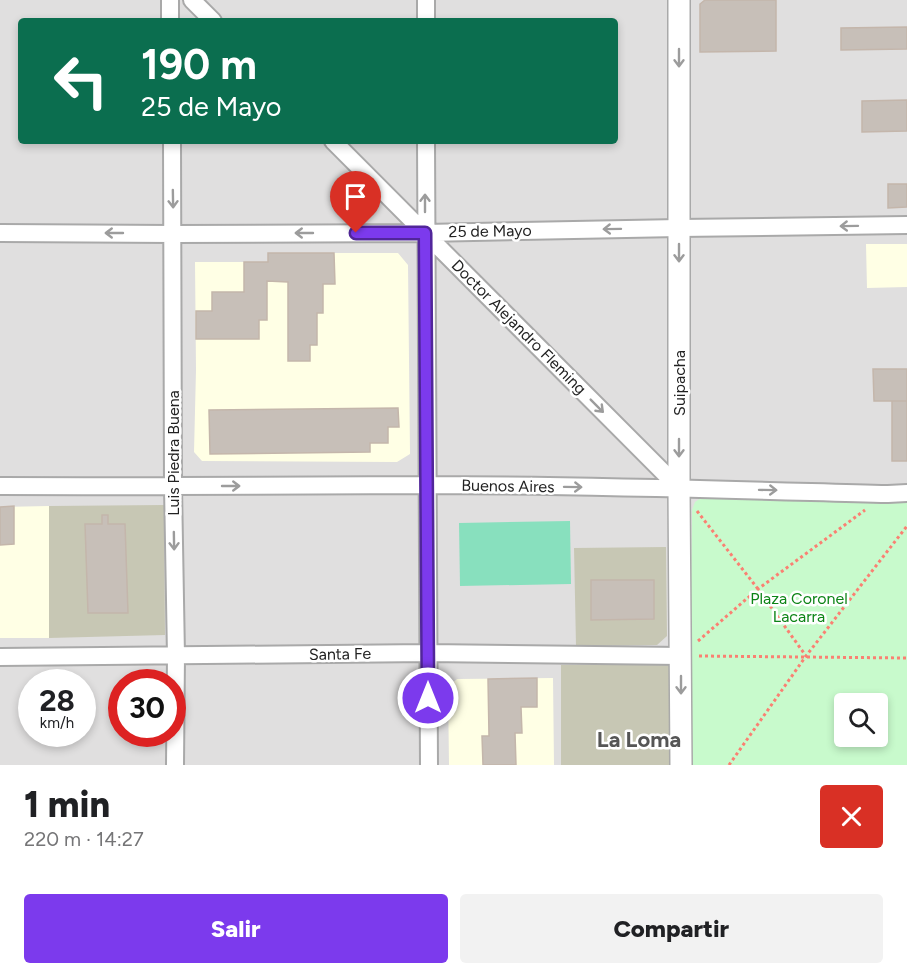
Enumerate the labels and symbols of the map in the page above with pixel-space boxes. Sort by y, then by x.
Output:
one-way arrow [673,48,685,68]
pin [330,171,381,233]
one-way arrow [167,189,178,209]
one-way arrow [419,193,431,213]
one-way arrow [839,220,859,232]
street label: 25 de Mayo [448,221,532,241]
one-way arrow [602,223,622,235]
one-way arrow [294,227,314,239]
one-way arrow [105,228,125,239]
one-way arrow [673,243,685,263]
street label: Doctor Alejandro Fleming [448,256,590,398]
street label: Suipacha [670,350,689,416]
street label: Luis Piedra Buena [164,390,183,516]
one-way arrow [590,398,604,413]
one-way arrow [673,438,685,458]
street label: Buenos Aires [461,476,555,496]
one-way arrow [221,481,241,492]
one-way arrow [563,481,583,493]
one-way arrow [758,485,778,496]
one-way arrow [168,531,180,551]
park label: Plaza Coronel Lacarra [750,589,848,626]
street label: Santa Fe [309,644,372,664]
position arrow [396,666,460,730]
speed limit sign: 30 [108,669,186,747]
one-way arrow [675,675,687,695]
district label: La Loma [597,726,681,753]

